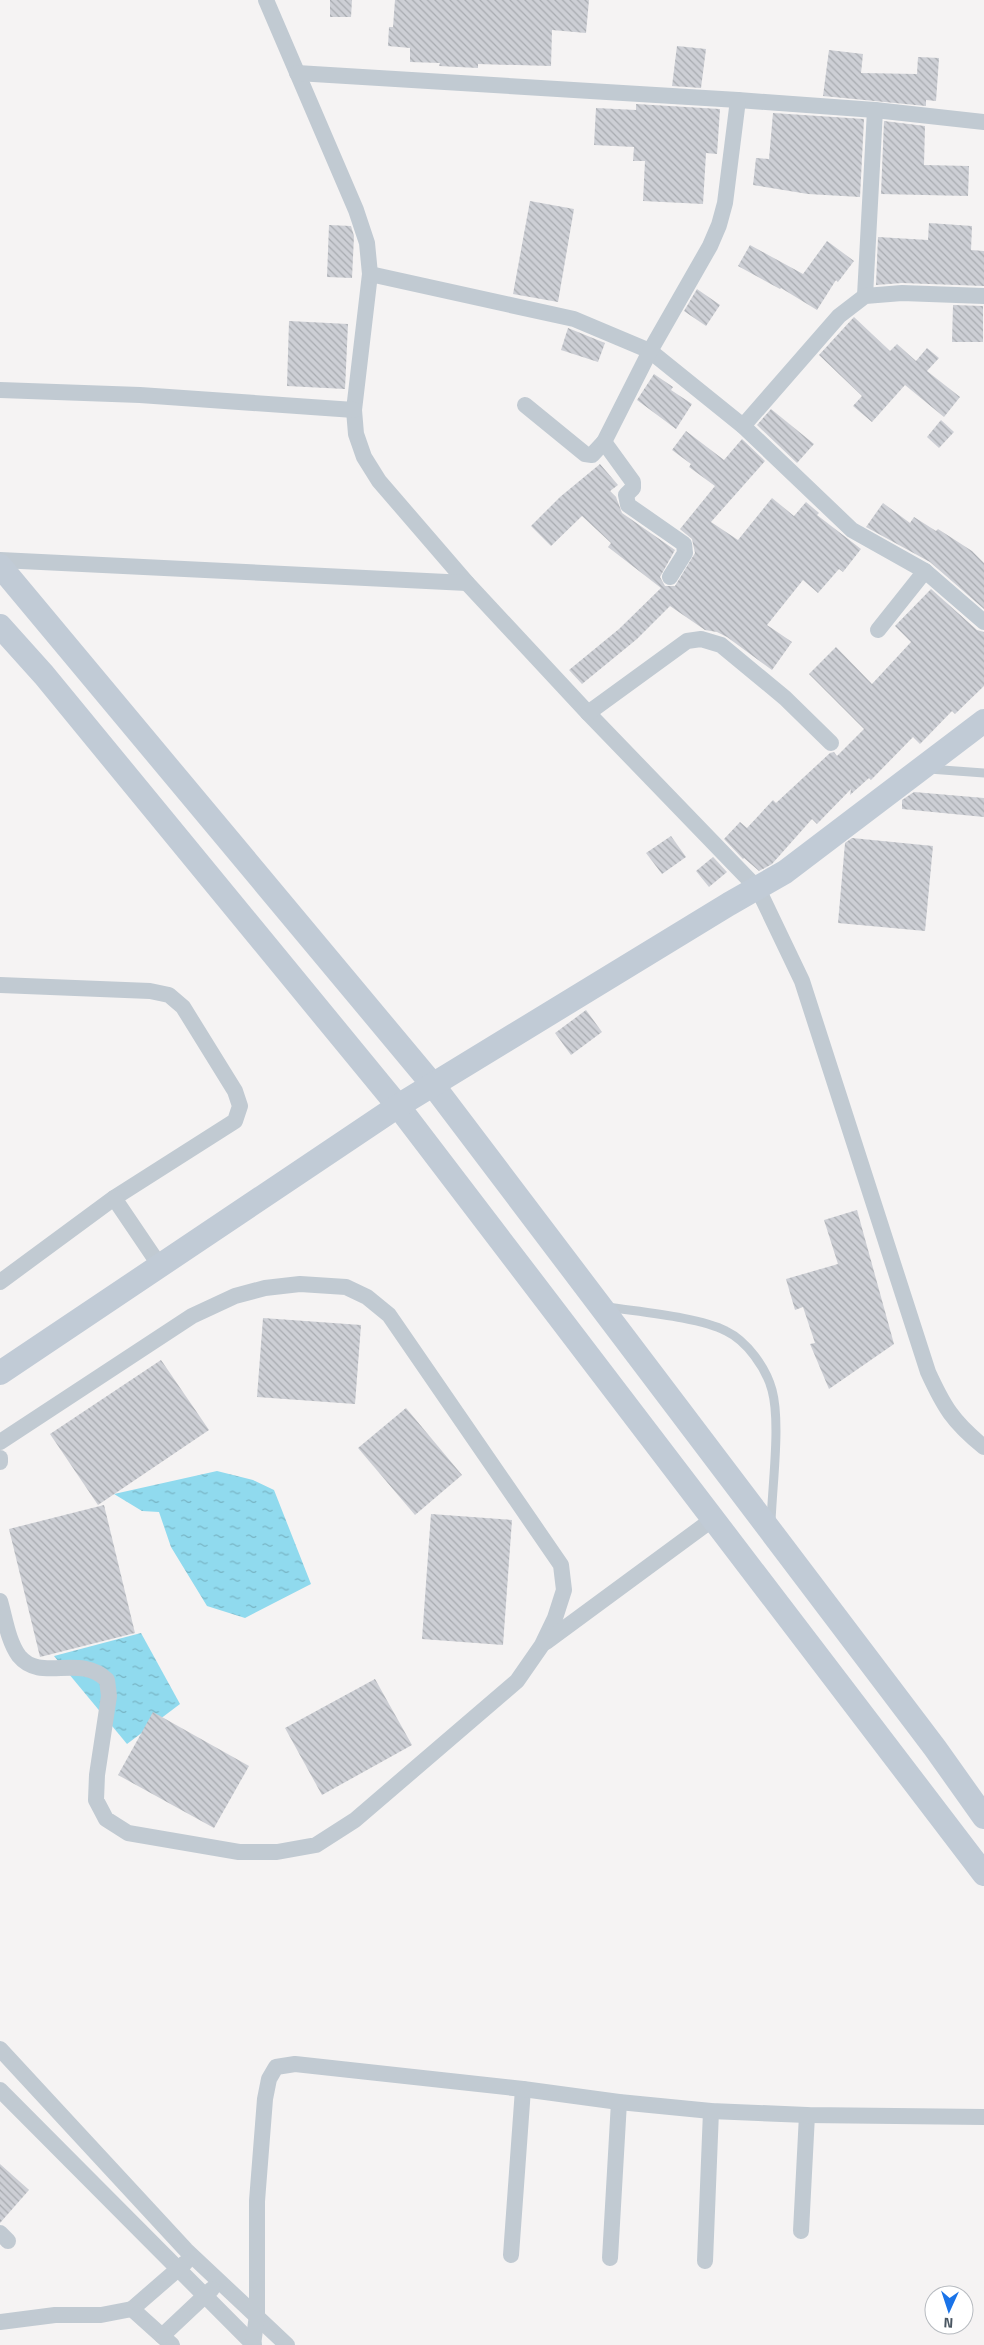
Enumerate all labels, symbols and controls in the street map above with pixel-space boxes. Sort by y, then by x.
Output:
north arrow [924,2285,974,2335]
text: N [943,2313,954,2334]

